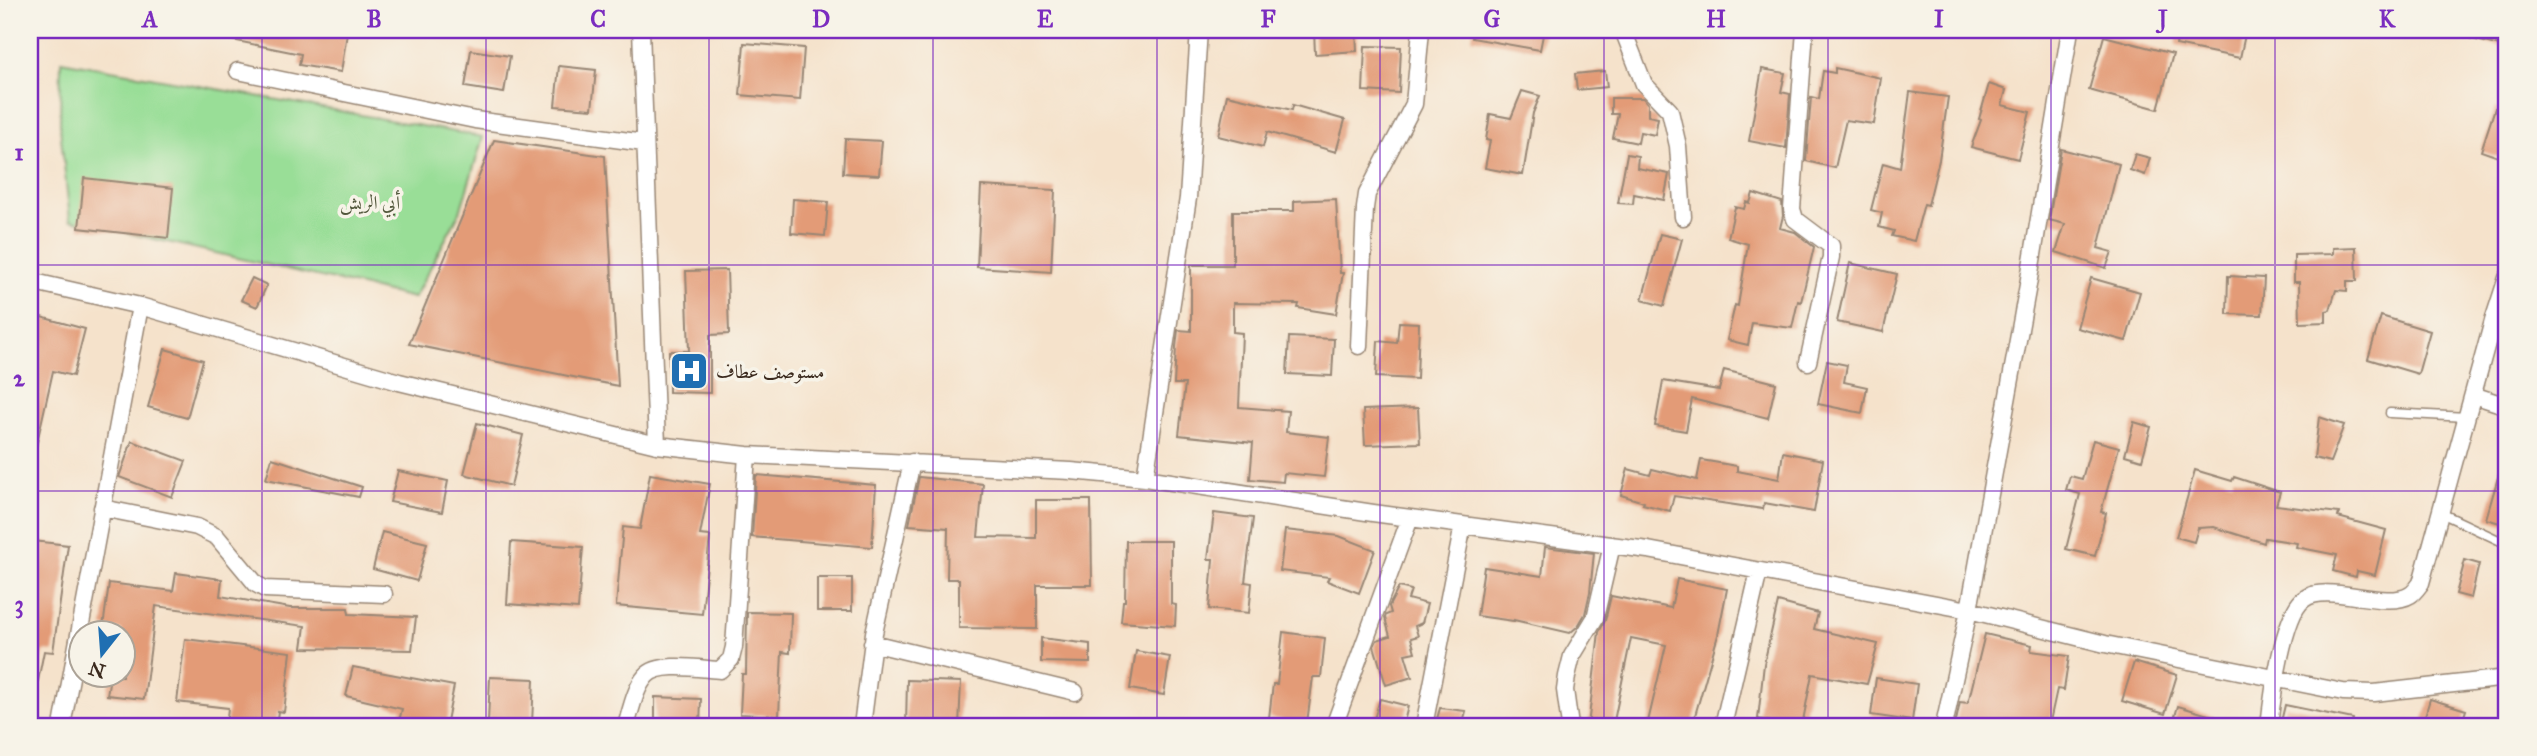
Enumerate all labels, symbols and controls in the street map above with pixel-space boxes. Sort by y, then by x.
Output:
text: A [140,5,158,33]
text: B [366,5,382,33]
text: C [590,5,606,33]
text: D [812,5,830,33]
text: E [1037,5,1054,33]
text: F [1260,5,1276,33]
text: G [1484,5,1501,33]
text: H [1706,5,1726,33]
text: I [1934,5,1944,33]
text: J [2155,5,2168,34]
text: K [2379,5,2397,33]
text: 1 [14,138,24,166]
park label: أبي الريش [340,190,401,218]
hospital icon: مستوصف عطاف [668,350,710,392]
place label: مستوصف عطاف [716,360,824,384]
text: 2 [13,364,25,392]
text: 3 [14,590,24,619]
north arrow [66,620,136,690]
text: N [86,656,108,683]

